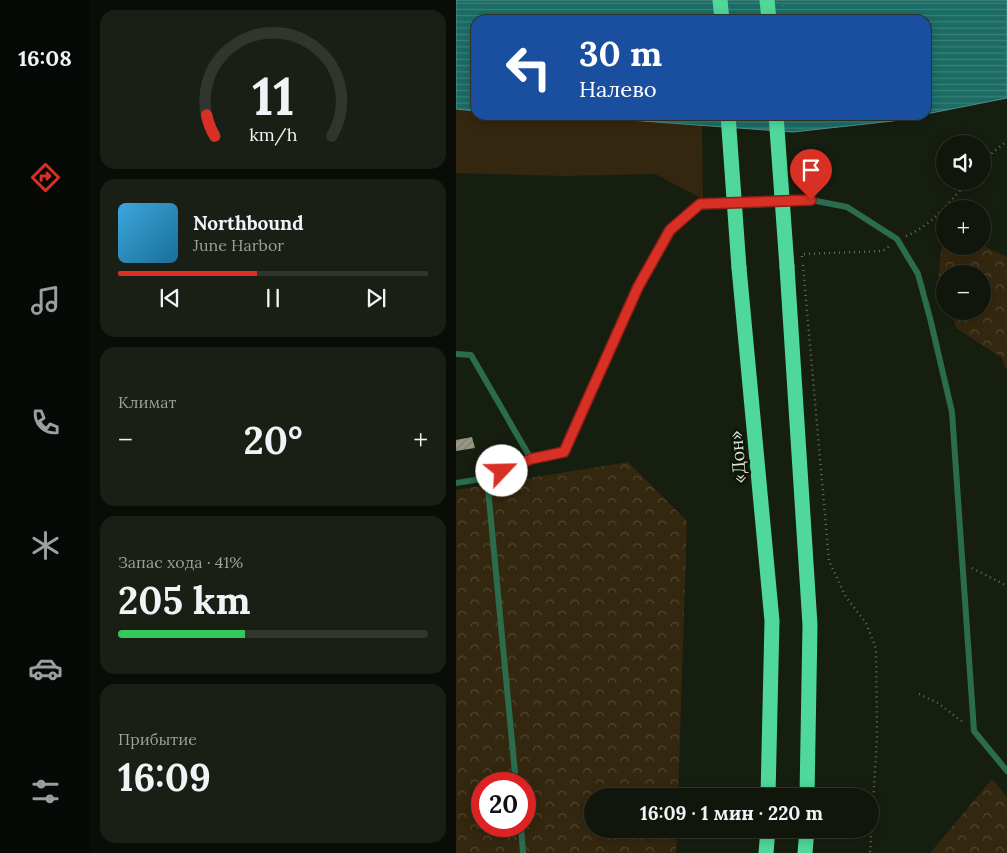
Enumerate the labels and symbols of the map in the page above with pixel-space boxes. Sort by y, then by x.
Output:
pin [790,149,832,200]
street label: «Дон» [724,430,751,485]
position arrow [475,444,527,496]
speed limit sign: 20 [471,772,536,837]

